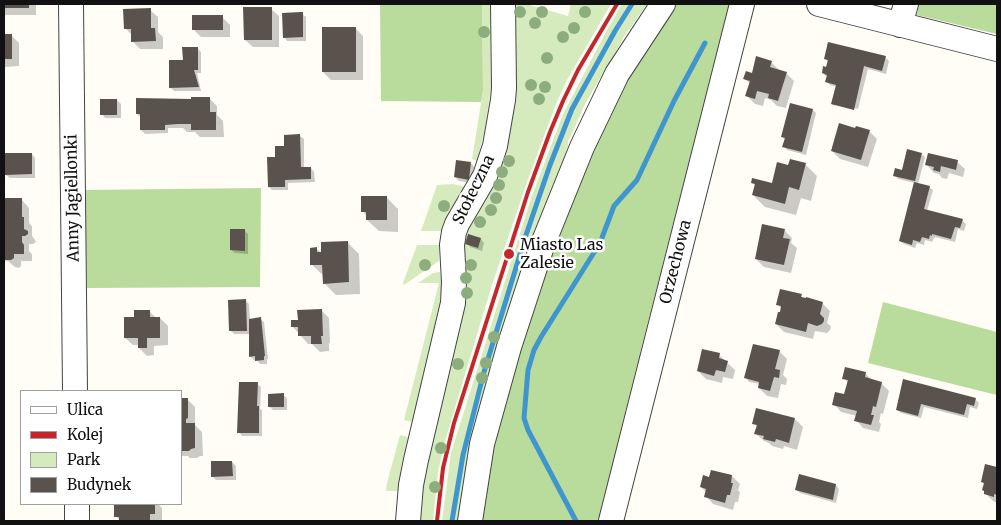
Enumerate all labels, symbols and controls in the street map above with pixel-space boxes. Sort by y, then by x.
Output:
street label: Anny Jagiellonki [62,134,84,262]
street label: Stołeczna [449,152,499,228]
street label: Orzechowa [656,218,696,306]
place label: Miasto Las Zalesie [520,235,603,273]
marker: Miasto Las Zalesie [502,247,516,261]
legend [20,390,182,505]
text: Ulica [67,400,103,419]
text: Kolej [67,425,103,444]
text: Park [67,450,100,469]
text: Budynek [67,475,131,494]

